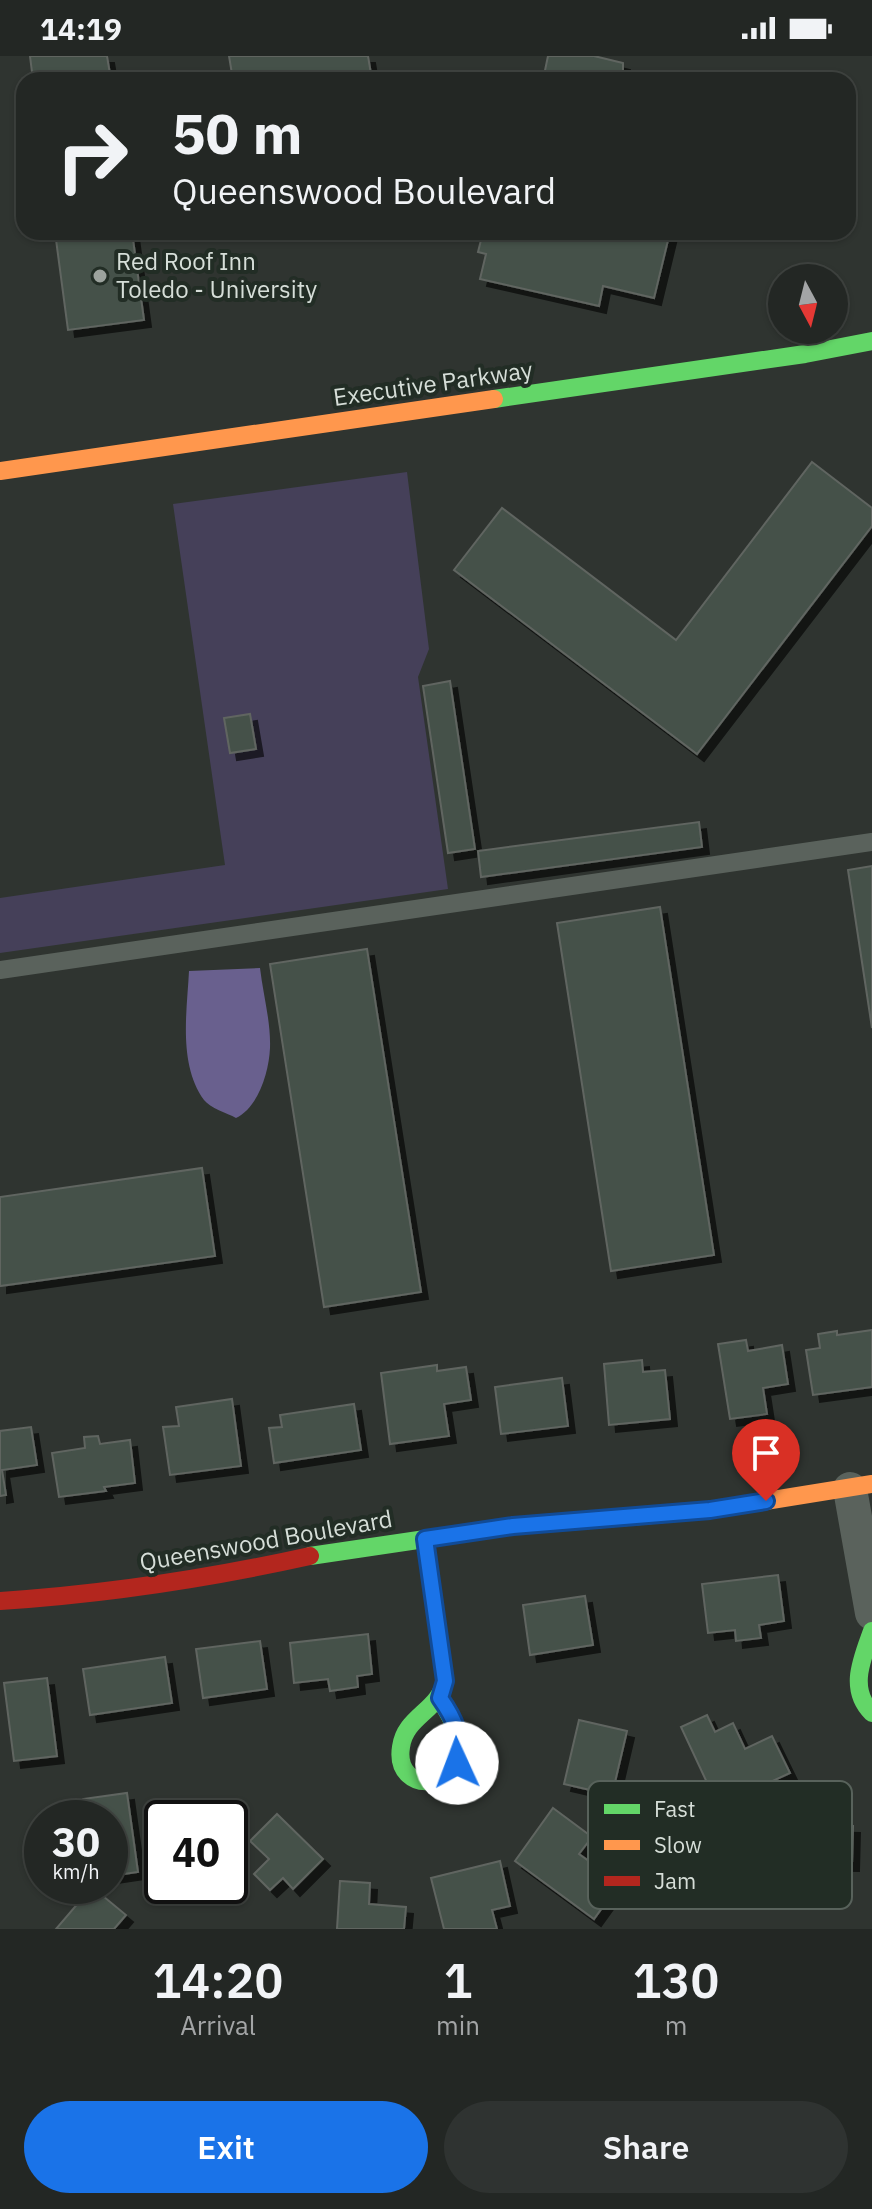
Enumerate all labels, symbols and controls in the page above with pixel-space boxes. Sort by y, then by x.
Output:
text: 14:19 [40,9,122,48]
text: 50 m [172,97,302,169]
icon: right [40,104,144,208]
text: Queenswood Boulevard [172,167,556,214]
place label: Red Roof Inn Toledo - University [116,245,317,305]
north arrow [768,264,848,344]
map controls [768,264,848,344]
marker: Red Roof Inn Toledo - University [91,267,109,285]
street label: Executive Parkway [331,353,535,413]
pin [732,1419,800,1501]
icon: arrive [744,1431,788,1475]
street label: Queenswood Boulevard [137,1502,395,1578]
position arrow [415,1721,499,1805]
legend [588,1781,852,1909]
text: Fast [654,1794,695,1823]
speed limit sign: 40 [144,1800,248,1904]
text: 30 [52,1816,100,1868]
text: Slow [654,1830,702,1859]
text: km/h [52,1858,100,1885]
text: Jam [654,1866,696,1895]
text: 14:20 [153,1949,283,2011]
text: 1 [444,1949,472,2011]
text: 130 [633,1949,719,2011]
text: Arrival [180,2008,256,2042]
text: min [436,2008,480,2042]
text: m [665,2008,687,2042]
button: Exit [24,2101,428,2193]
button: Share [444,2101,848,2193]

